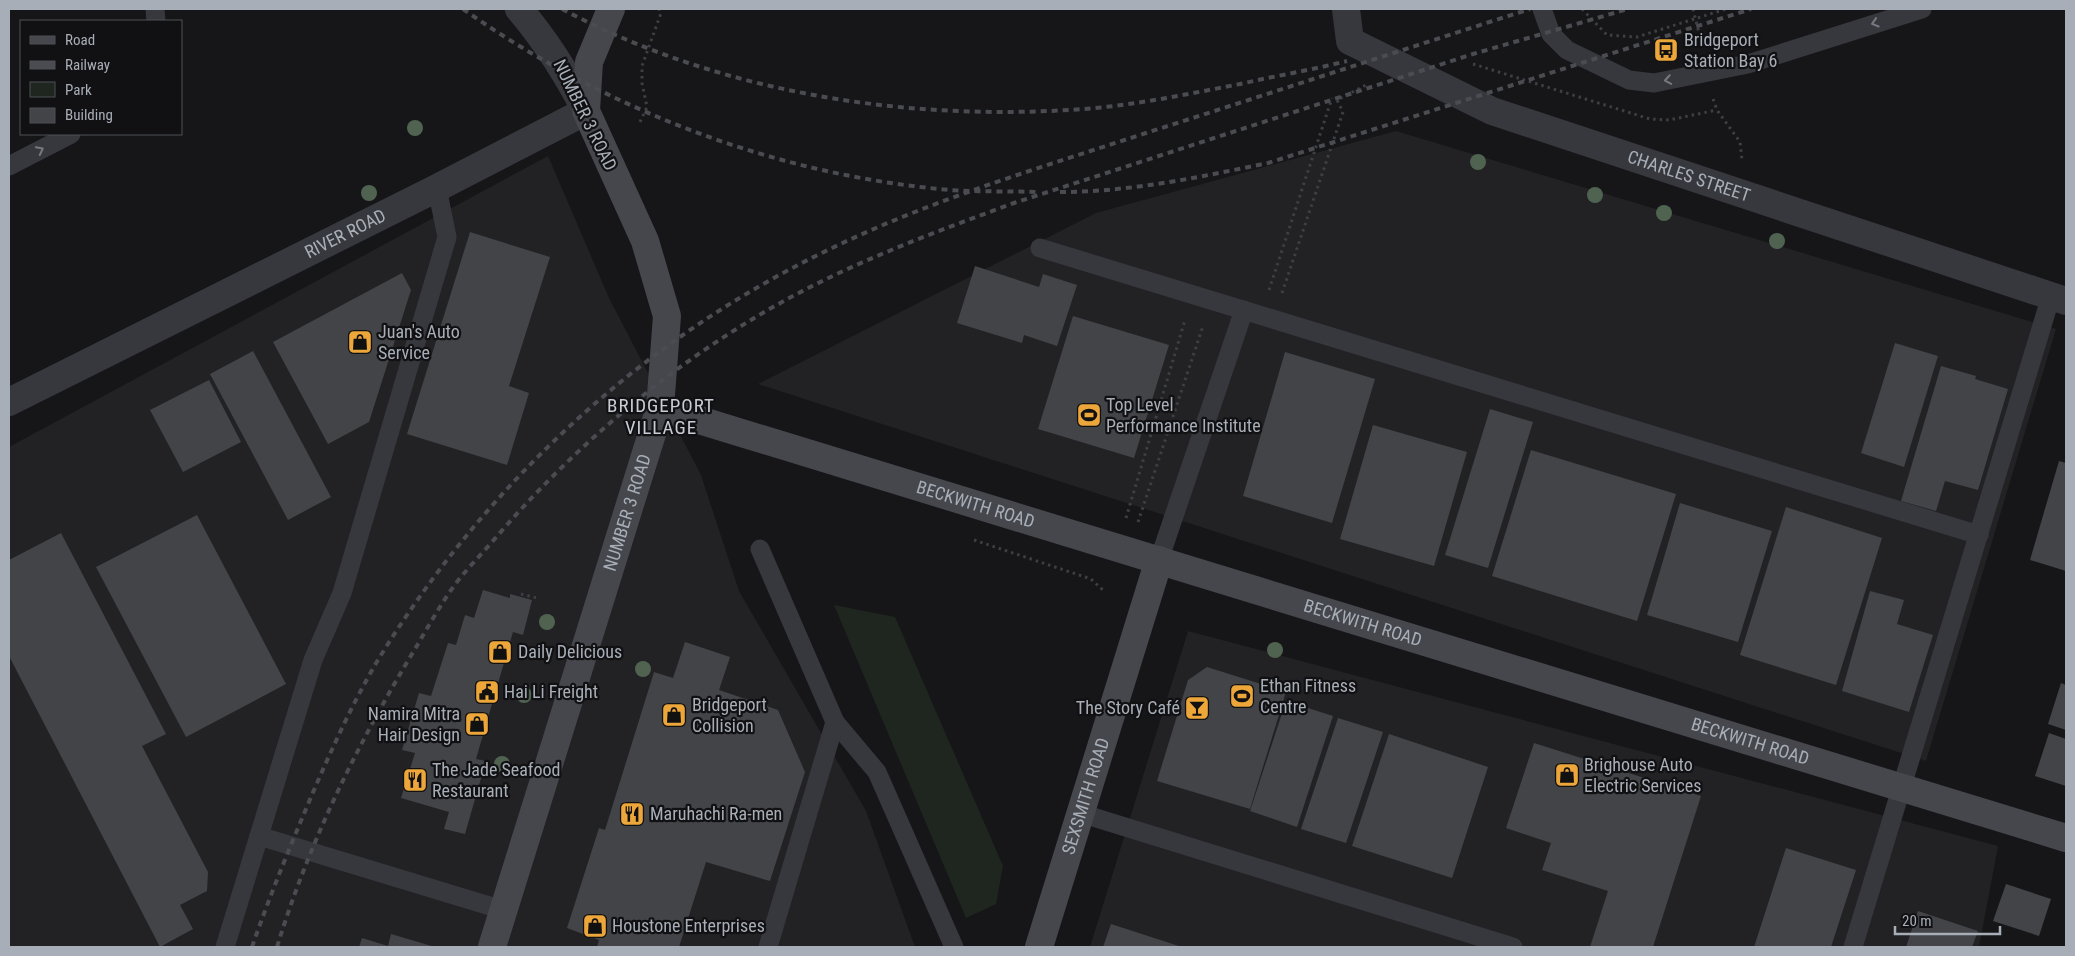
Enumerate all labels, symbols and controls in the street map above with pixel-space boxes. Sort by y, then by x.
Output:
one-way arrow [1872,18,1880,28]
legend [20,20,182,135]
place label: Bridgeport Station Bay 6 [1684,29,1777,71]
text: Road [65,31,95,49]
bus stop icon: Bridgeport Station Bay 6 [1653,37,1679,63]
text: Railway [65,56,110,74]
street label: NUMBER 3 ROAD [549,56,621,174]
one-way arrow [1664,75,1673,85]
text: Park [65,81,92,99]
text: Building [65,106,113,124]
one-way arrow [34,146,43,156]
street label: CHARLES STREET [1625,146,1753,206]
street label: RIVER ROAD [301,204,389,262]
place label: Juan's Auto Service [378,321,460,363]
shop icon: Juan's Auto Service [347,329,373,355]
district label: BRIDGEPORT VILLAGE [607,394,715,439]
place label: Top Level Performance Institute [1106,394,1261,436]
sports icon: Top Level Performance Institute [1076,402,1102,428]
street label: NUMBER 3 ROAD [599,451,655,573]
street label: BECKWITH ROAD [914,476,1037,532]
street label: BECKWITH ROAD [1301,595,1425,650]
shop icon: Daily Delicious [487,639,513,665]
place label: Daily Delicious [518,641,622,662]
place label: Ethan Fitness Centre [1260,675,1356,717]
public building icon: Hai Li Freight [474,679,500,705]
place label: Hai Li Freight [504,681,598,702]
sports icon: Ethan Fitness Centre [1229,683,1255,709]
place label: Bridgeport Collision [692,694,767,736]
bar icon: The Story Café [1184,695,1210,721]
place label: The Story Café [1076,697,1180,718]
shop icon: Bridgeport Collision [661,702,687,728]
place label: Namira Mitra Hair Design [368,703,460,745]
shop icon: Namira Mitra Hair Design [464,711,490,737]
street label: BECKWITH ROAD [1689,713,1812,769]
street label: SEXSMITH ROAD [1057,735,1113,857]
place label: Brighouse Auto Electric Services [1584,754,1701,796]
place label: The Jade Seafood Restaurant [432,759,561,801]
shop icon: Brighouse Auto Electric Services [1554,762,1580,788]
restaurant icon: The Jade Seafood Restaurant [402,767,428,793]
restaurant icon: Maruhachi Ra-men [619,801,645,827]
place label: Maruhachi Ra-men [650,803,782,824]
scale bar [1895,904,2000,936]
text: 20 m [1902,912,1932,930]
shop icon: Houstone Enterprises [582,913,608,939]
place label: Houstone Enterprises [612,915,765,936]

